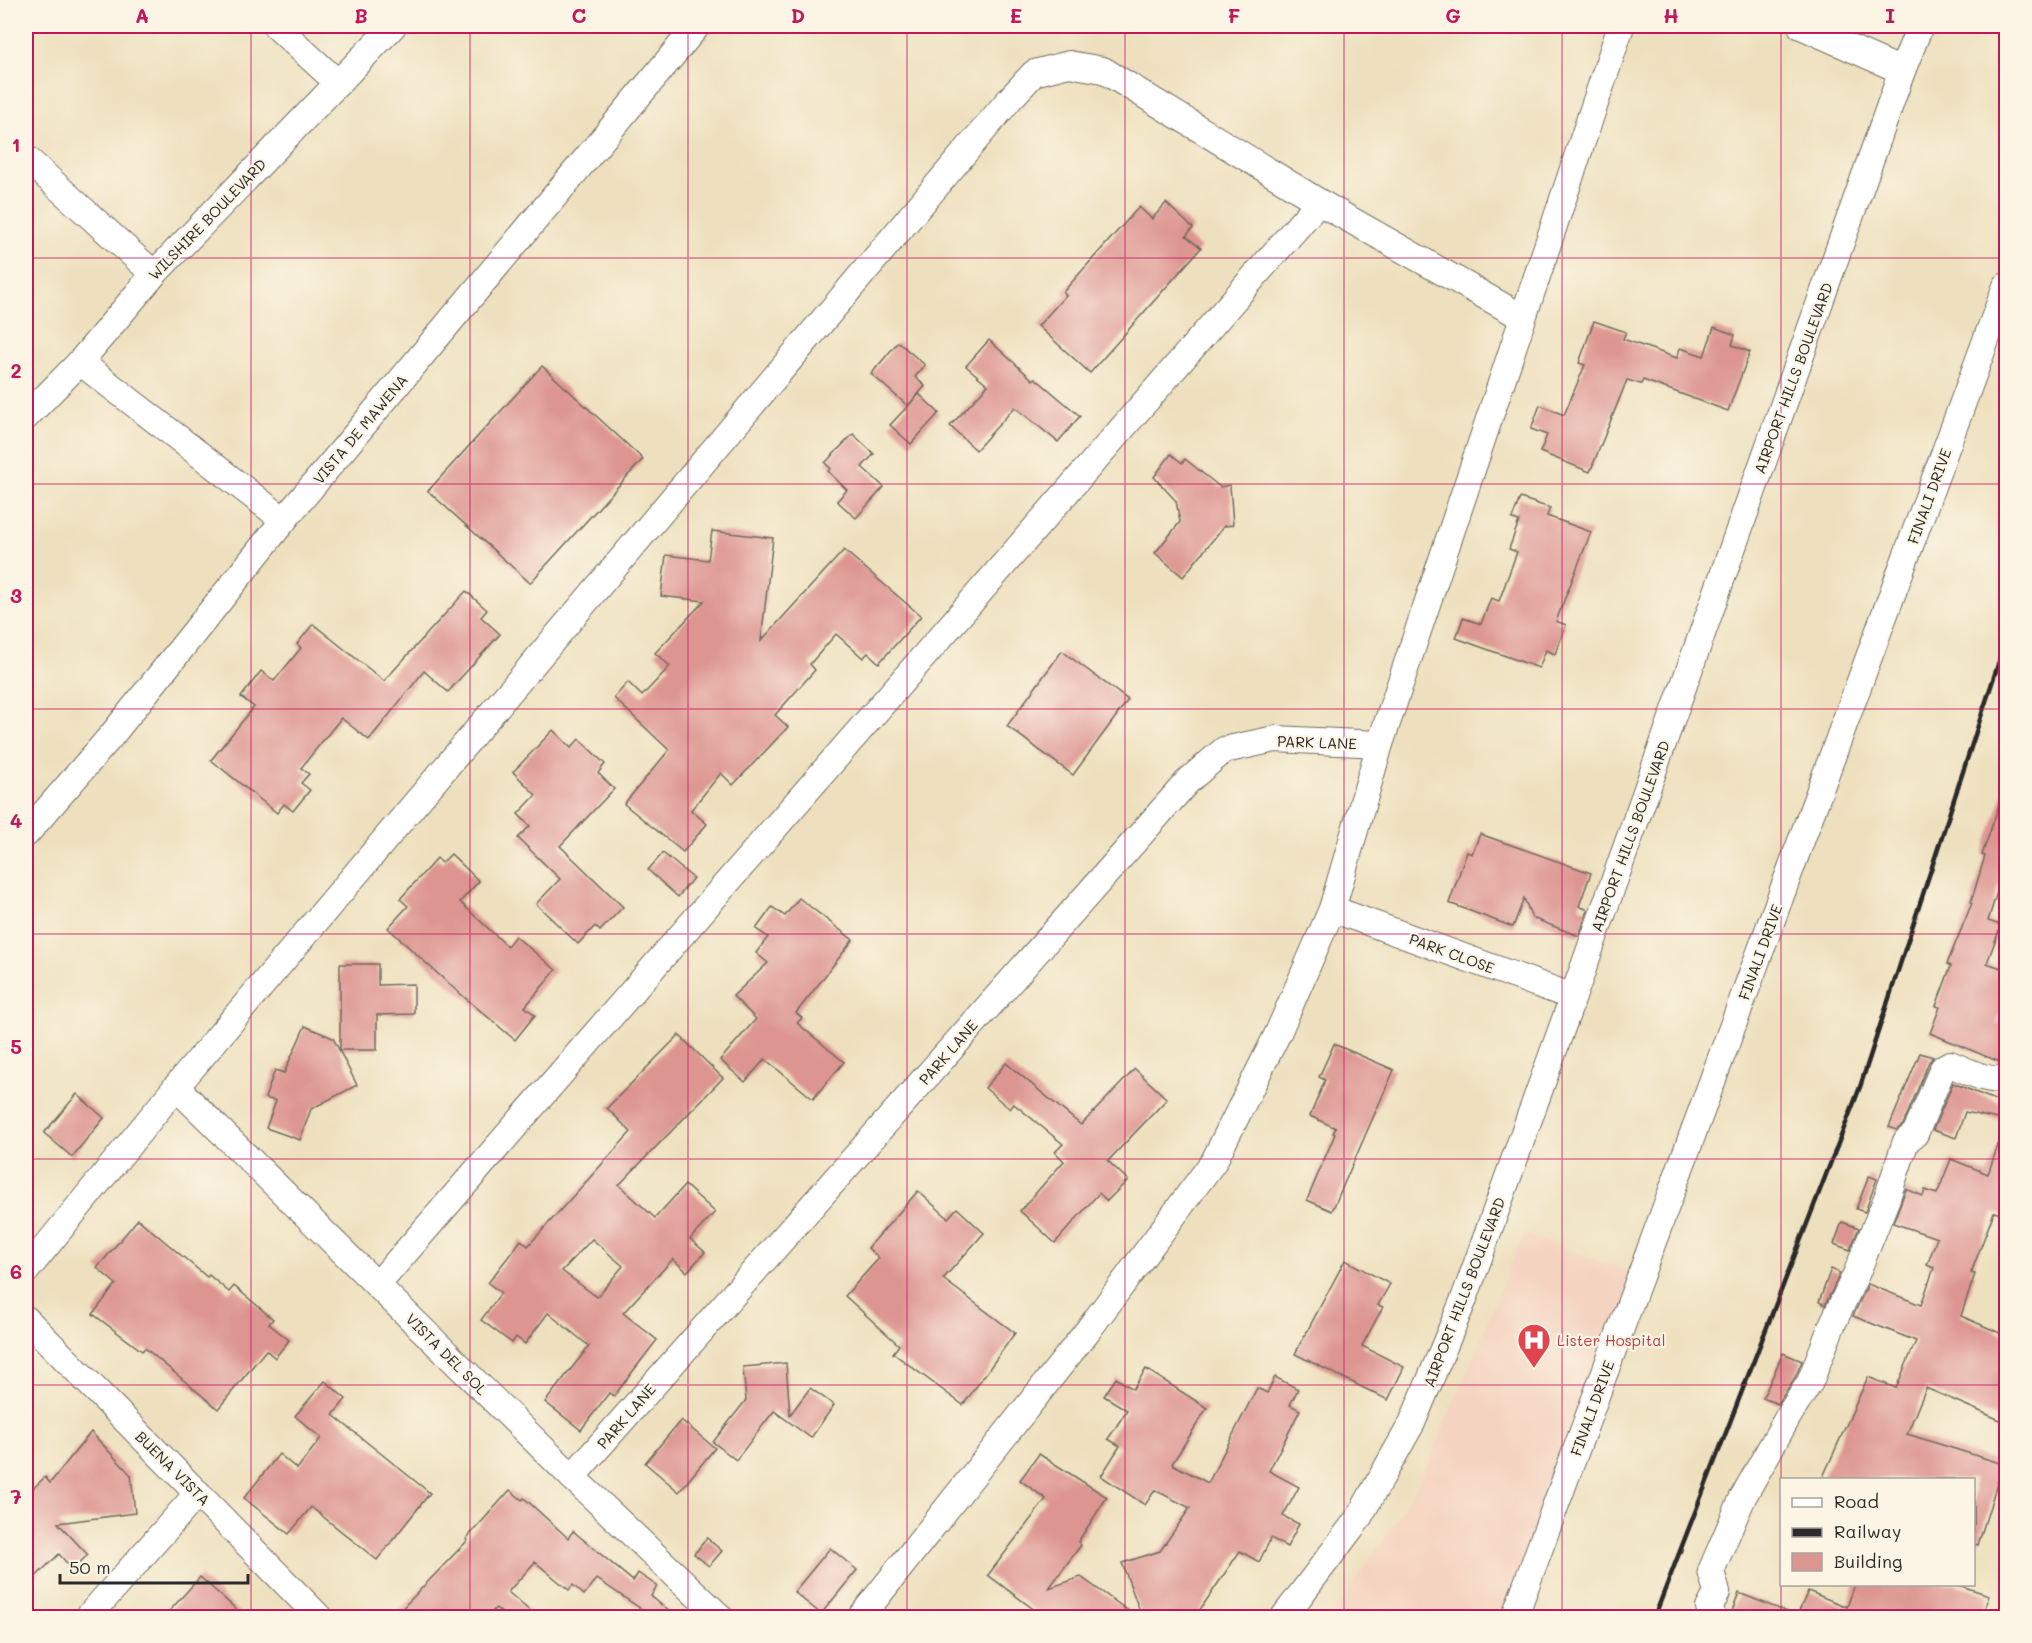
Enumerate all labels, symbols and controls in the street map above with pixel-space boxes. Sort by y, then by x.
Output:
text: A [135,2,149,28]
text: B [354,2,368,28]
text: C [572,2,587,28]
text: D [791,2,805,28]
text: E [1010,2,1022,28]
text: F [1228,2,1241,28]
text: G [1445,2,1461,28]
text: H [1663,2,1679,28]
text: I [1885,2,1895,28]
text: 1 [12,131,20,157]
street label: WILSHIRE BOULEVARD [144,154,270,284]
street label: AIRPORT HILLS BOULEVARD [1749,280,1837,476]
text: 2 [10,357,22,383]
street label: VISTA DE MAWENA [308,370,412,488]
street label: FINALI DRIVE [1902,445,1956,547]
text: 3 [10,582,22,608]
street label: PARK LANE [1277,731,1358,753]
street label: AIRPORT HILLS BOULEVARD [1586,738,1674,934]
text: 4 [10,807,23,833]
street label: FINALI DRIVE [1733,901,1787,1003]
street label: PARK CLOSE [1407,928,1498,978]
street label: PARK LANE [914,1015,982,1089]
text: 5 [10,1033,22,1059]
street label: AIRPORT HILLS BOULEVARD [1418,1194,1510,1390]
text: 6 [10,1258,22,1284]
street label: VISTA DEL SOL [402,1309,492,1399]
hospital icon: Lister Hospital [1516,1322,1552,1369]
place label: Lister Hospital [1557,1330,1665,1350]
street label: FINALI DRIVE [1565,1357,1619,1459]
street label: PARK LANE [592,1379,660,1453]
street label: BUENA VISTA [131,1426,215,1510]
legend [1780,1478,1975,1586]
text: 7 [10,1483,22,1509]
text: Road [1834,1489,1879,1513]
text: Railway [1834,1519,1901,1543]
scale bar [60,1547,248,1585]
text: Building [1834,1549,1902,1573]
text: 50 m [69,1555,111,1579]

